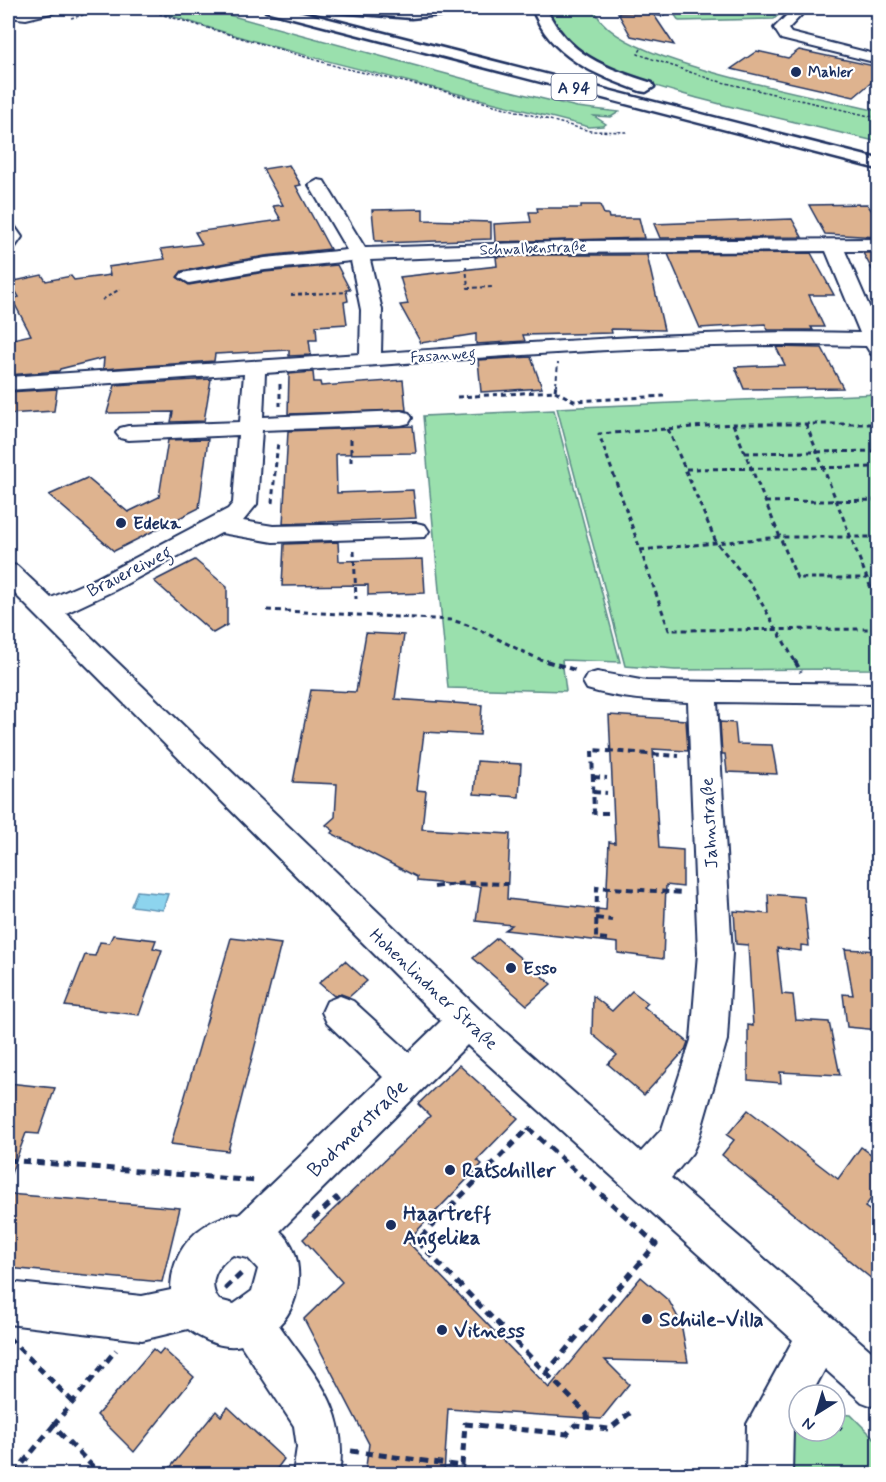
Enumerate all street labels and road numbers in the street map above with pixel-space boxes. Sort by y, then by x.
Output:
road number: A 94 [552,74,596,100]
street label: Schwalbenstraße [479,237,587,261]
street label: Fasanweg [410,344,476,369]
street label: Brauereiweg [83,540,177,605]
street label: Jahnstraße [696,777,724,869]
street label: Hohenlindner Straße [364,924,503,1056]
street label: Bodmerstraße [301,1074,414,1184]

